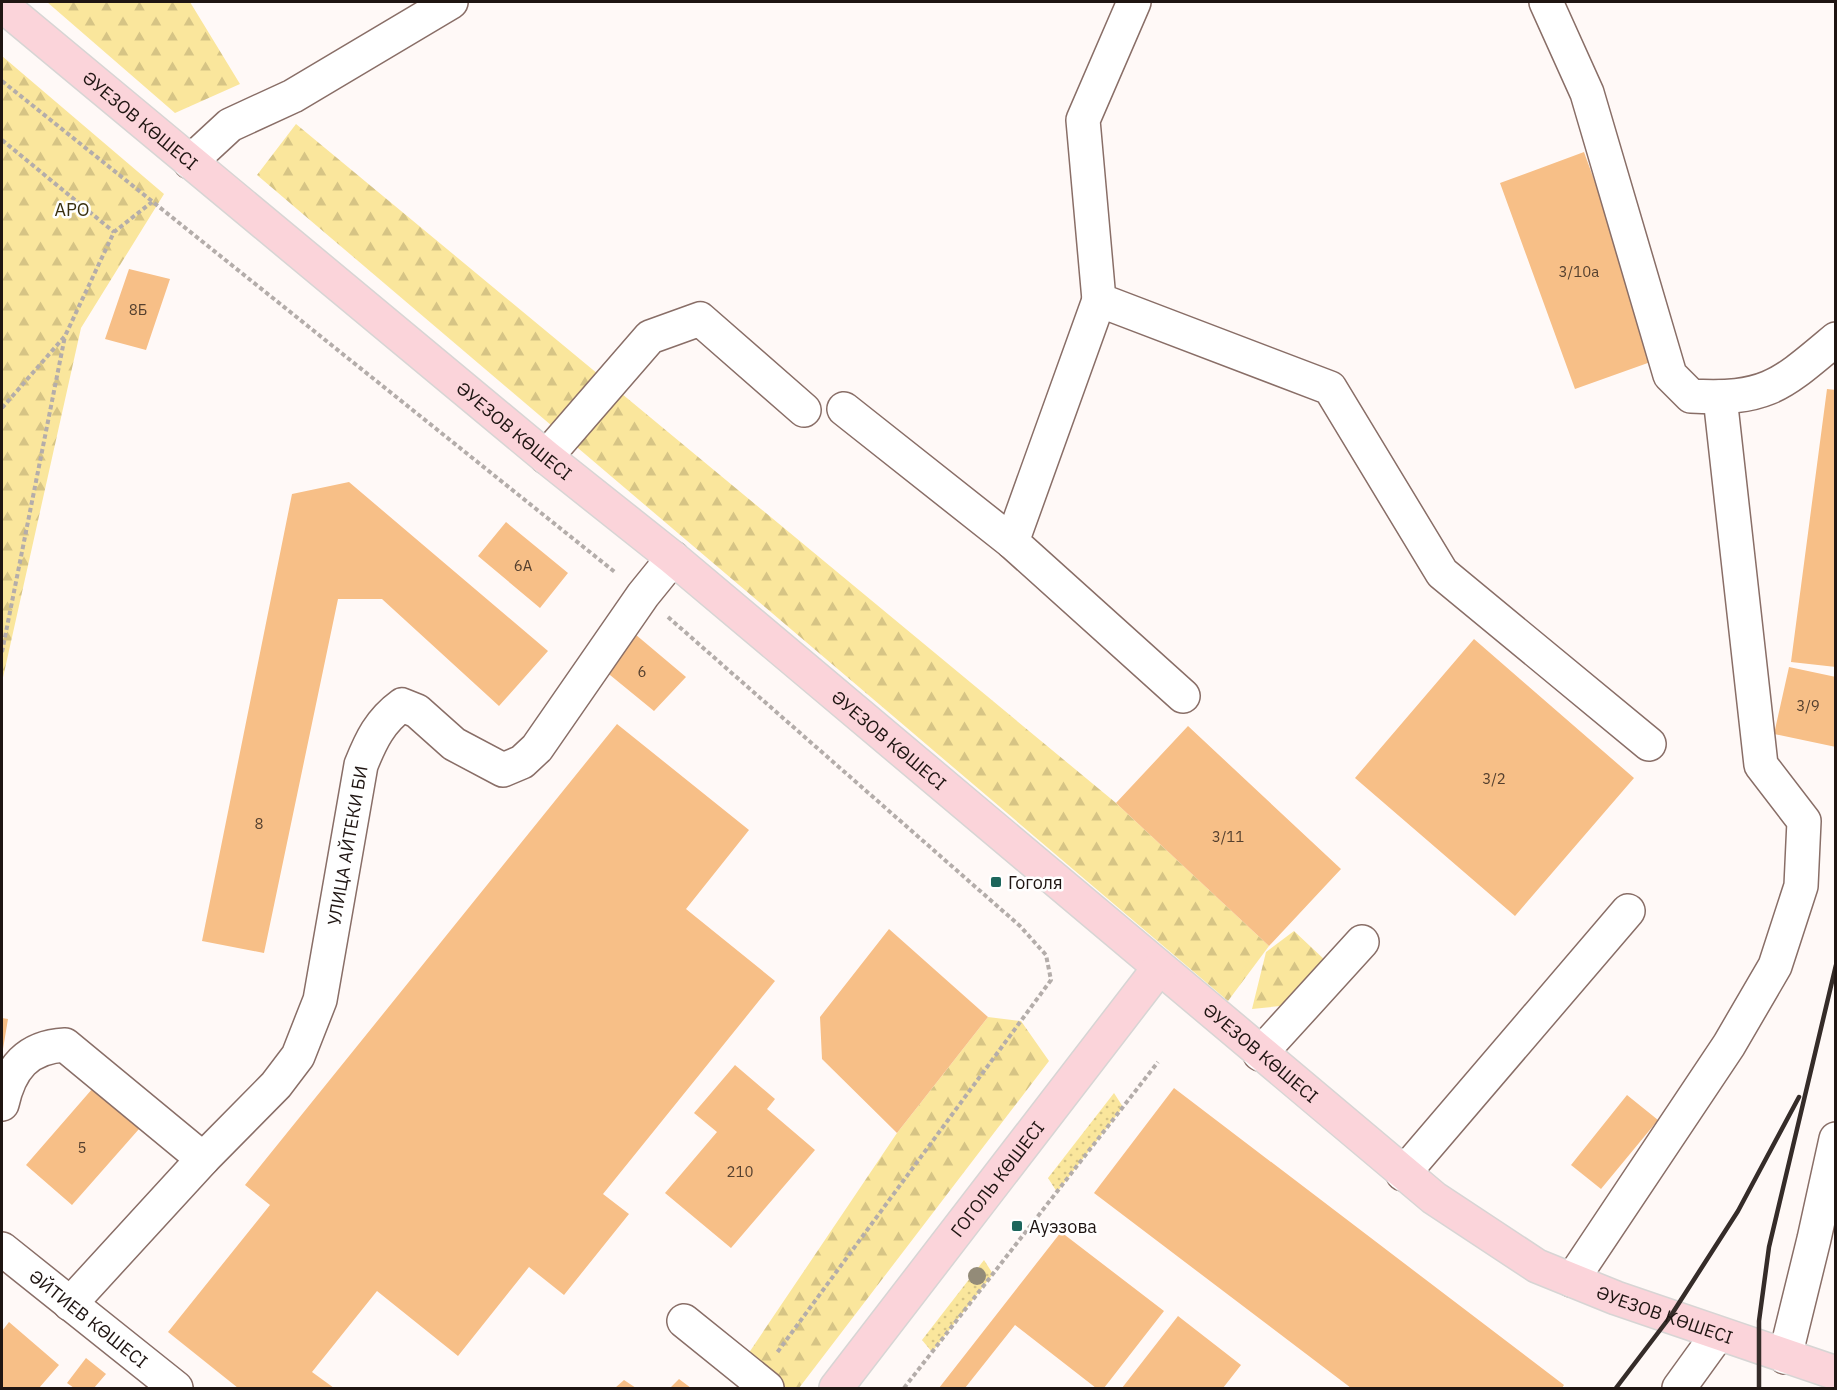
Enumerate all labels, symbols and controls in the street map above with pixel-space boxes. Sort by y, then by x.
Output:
street label: ӘУЕЗОВ КӨШЕСІ [78,65,203,175]
park label: АРО [54,198,90,221]
house number: 3/10а [1559,262,1599,281]
house number: 8Б [129,300,147,319]
street label: ӘУЕЗОВ КӨШЕСІ [452,376,577,485]
house number: 6А [514,556,533,575]
house number: 6 [637,662,647,681]
street label: ӘУЕЗОВ КӨШЕСІ [827,685,951,795]
house number: 3/9 [1796,696,1820,715]
street label: УЛИЦА АЙТЕКИ БИ [322,764,372,927]
house number: 3/2 [1482,769,1506,788]
house number: 8 [254,814,264,833]
house number: 3/11 [1212,827,1244,846]
place label: Гоголя [1008,871,1063,894]
marker: Гоголя [989,875,1003,889]
street label: ӘУЕЗОВ КӨШЕСІ [1199,998,1323,1107]
street label: ГОГОЛЬ КӨШЕСІ [945,1116,1049,1241]
house number: 5 [77,1138,87,1157]
house number: 210 [726,1162,754,1181]
place label: Ауэзова [1029,1215,1097,1238]
marker: Ауэзова [1010,1219,1024,1233]
street label: ӘЙТИЕВ КӨШЕСІ [25,1264,153,1373]
street label: ӘУЕЗОВ КӨШЕСІ [1593,1280,1736,1349]

